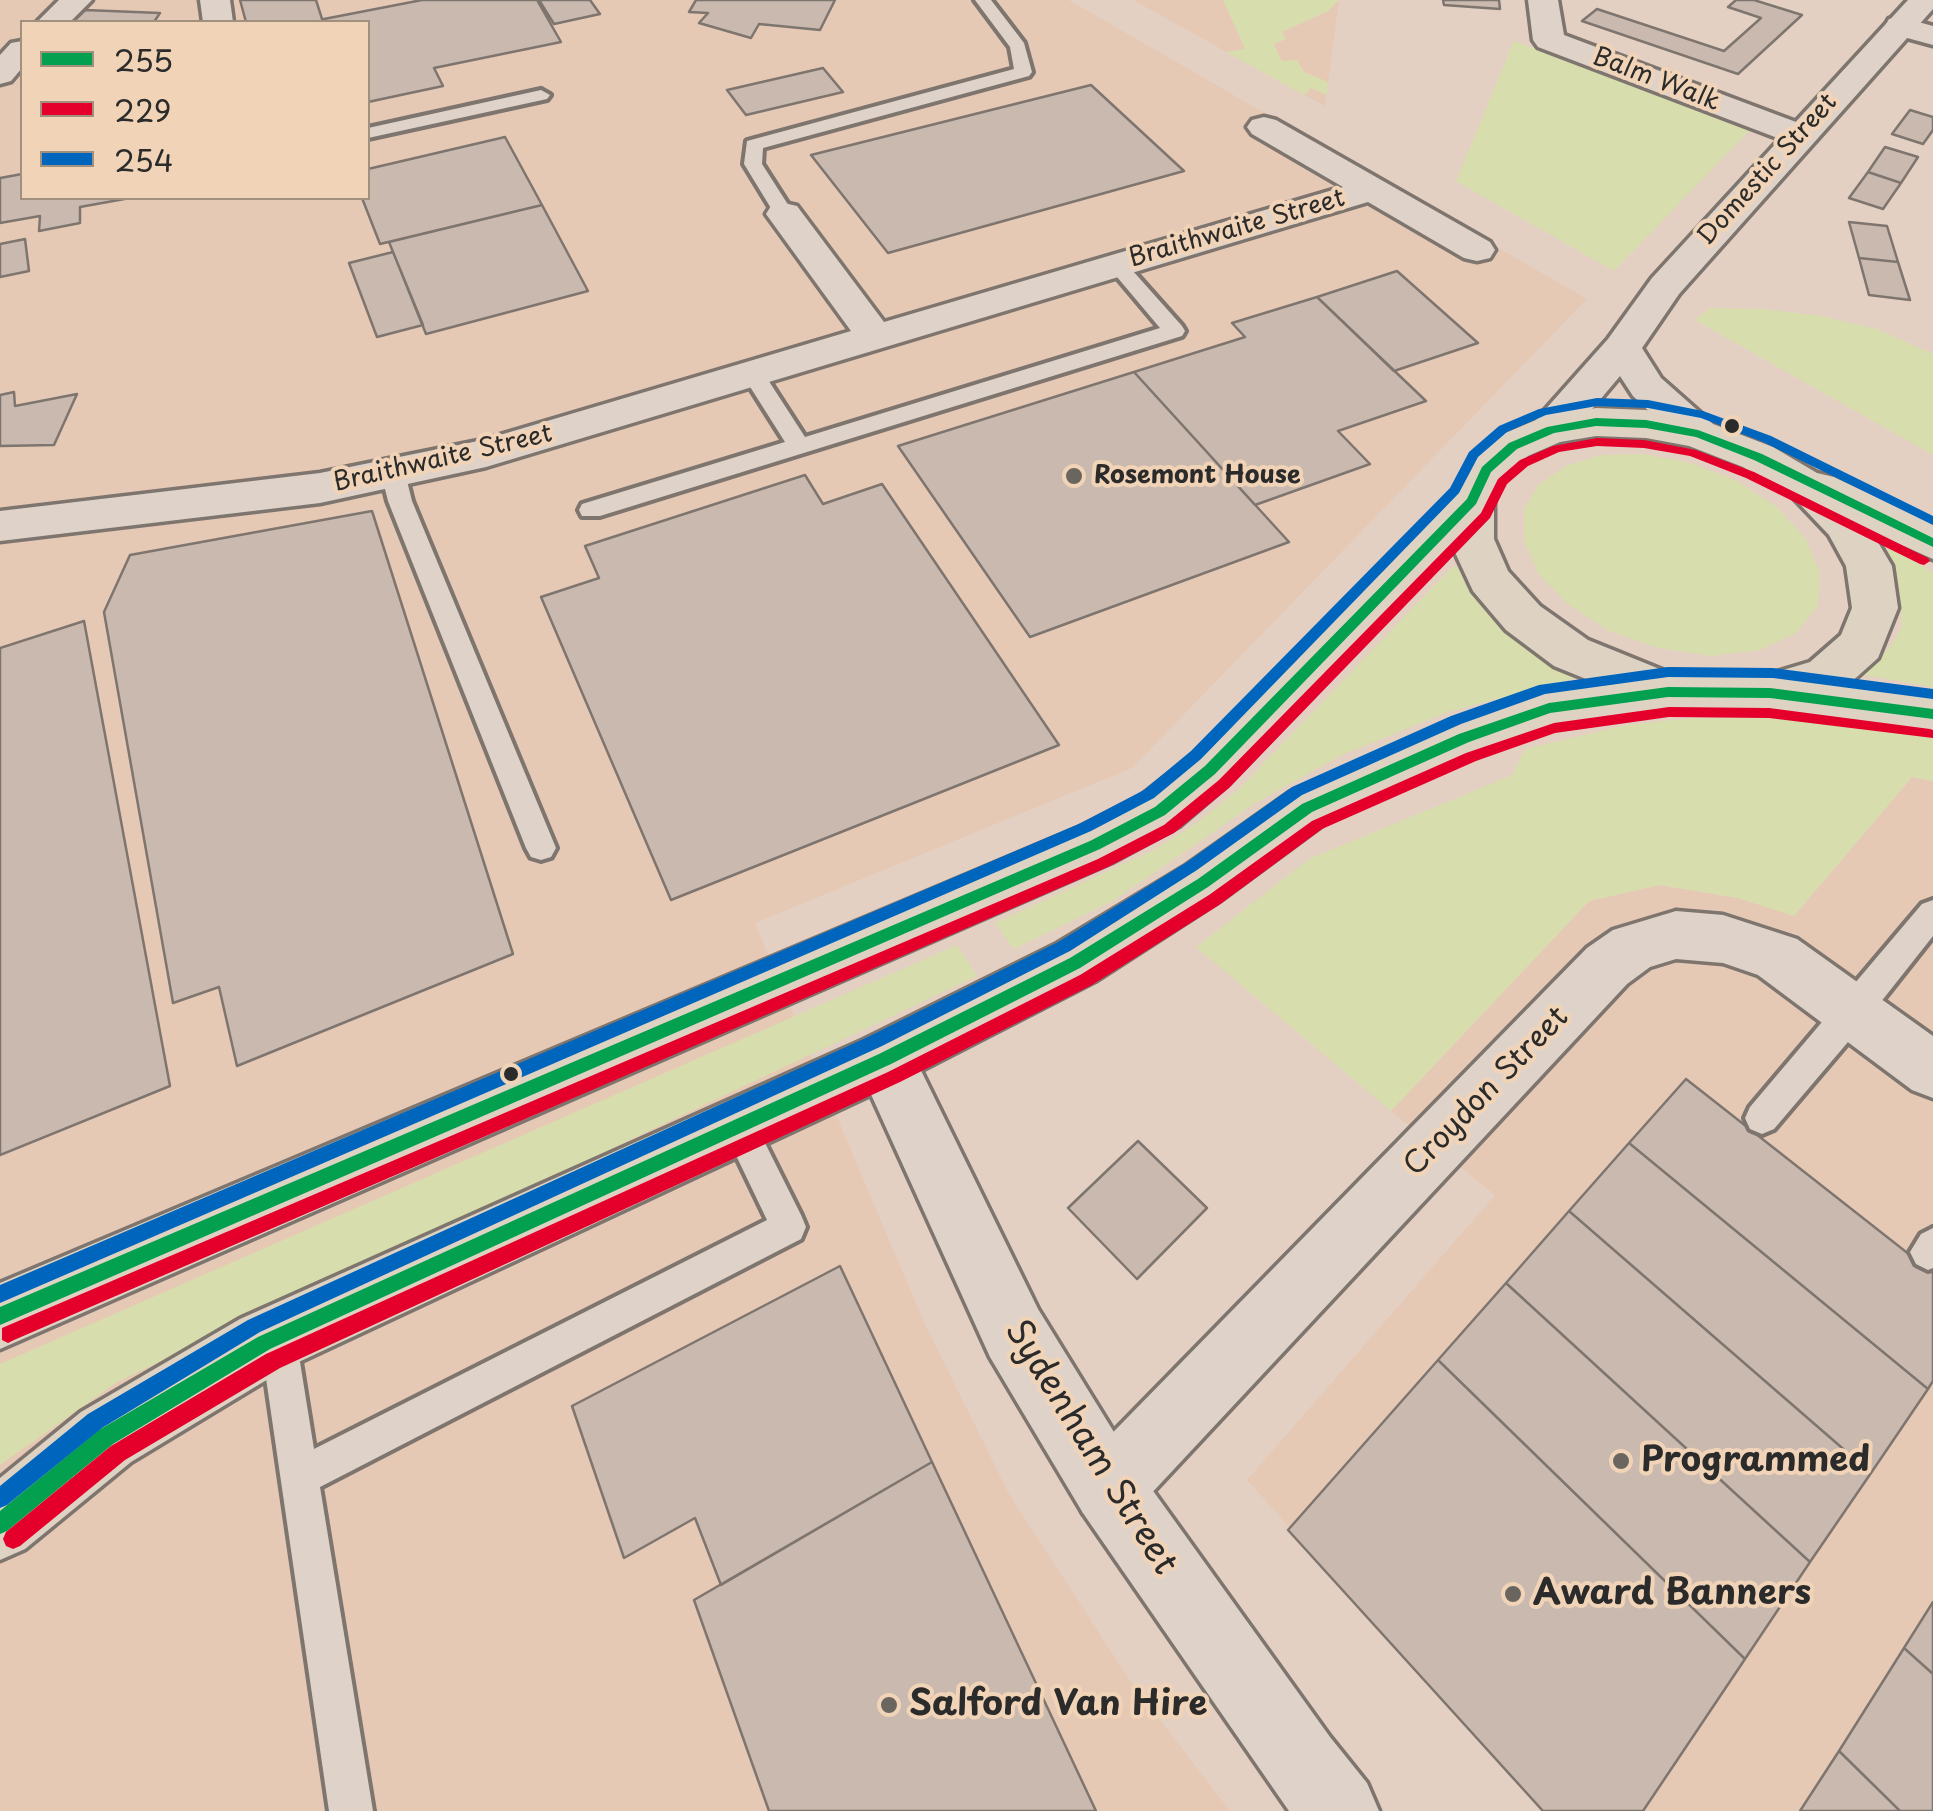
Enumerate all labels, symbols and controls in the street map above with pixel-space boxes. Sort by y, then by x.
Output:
legend [20,20,370,200]
text: 255 [114,37,173,82]
street label: Balm Walk [1588,42,1724,118]
text: 229 [114,87,171,132]
street label: Domestic Street [1692,88,1844,252]
text: 254 [114,137,174,182]
street label: Braithwaite Street [1125,184,1349,274]
unlabelled marker [1722,416,1742,436]
street label: Braithwaite Street [331,419,555,499]
place label: Rosemont House [1094,461,1301,491]
marker: Rosemont House [1063,465,1085,487]
street label: Croydon Street [1397,1000,1577,1184]
unlabelled marker [501,1064,521,1084]
street label: Sydenham Street [995,1313,1185,1583]
place label: Programmed [1641,1440,1870,1482]
marker: Programmed [1610,1450,1632,1472]
place label: Award Banners [1533,1573,1811,1615]
marker: Award Banners [1502,1583,1524,1605]
place label: Salford Van Hire [909,1684,1207,1726]
marker: Salford Van Hire [878,1694,900,1716]

